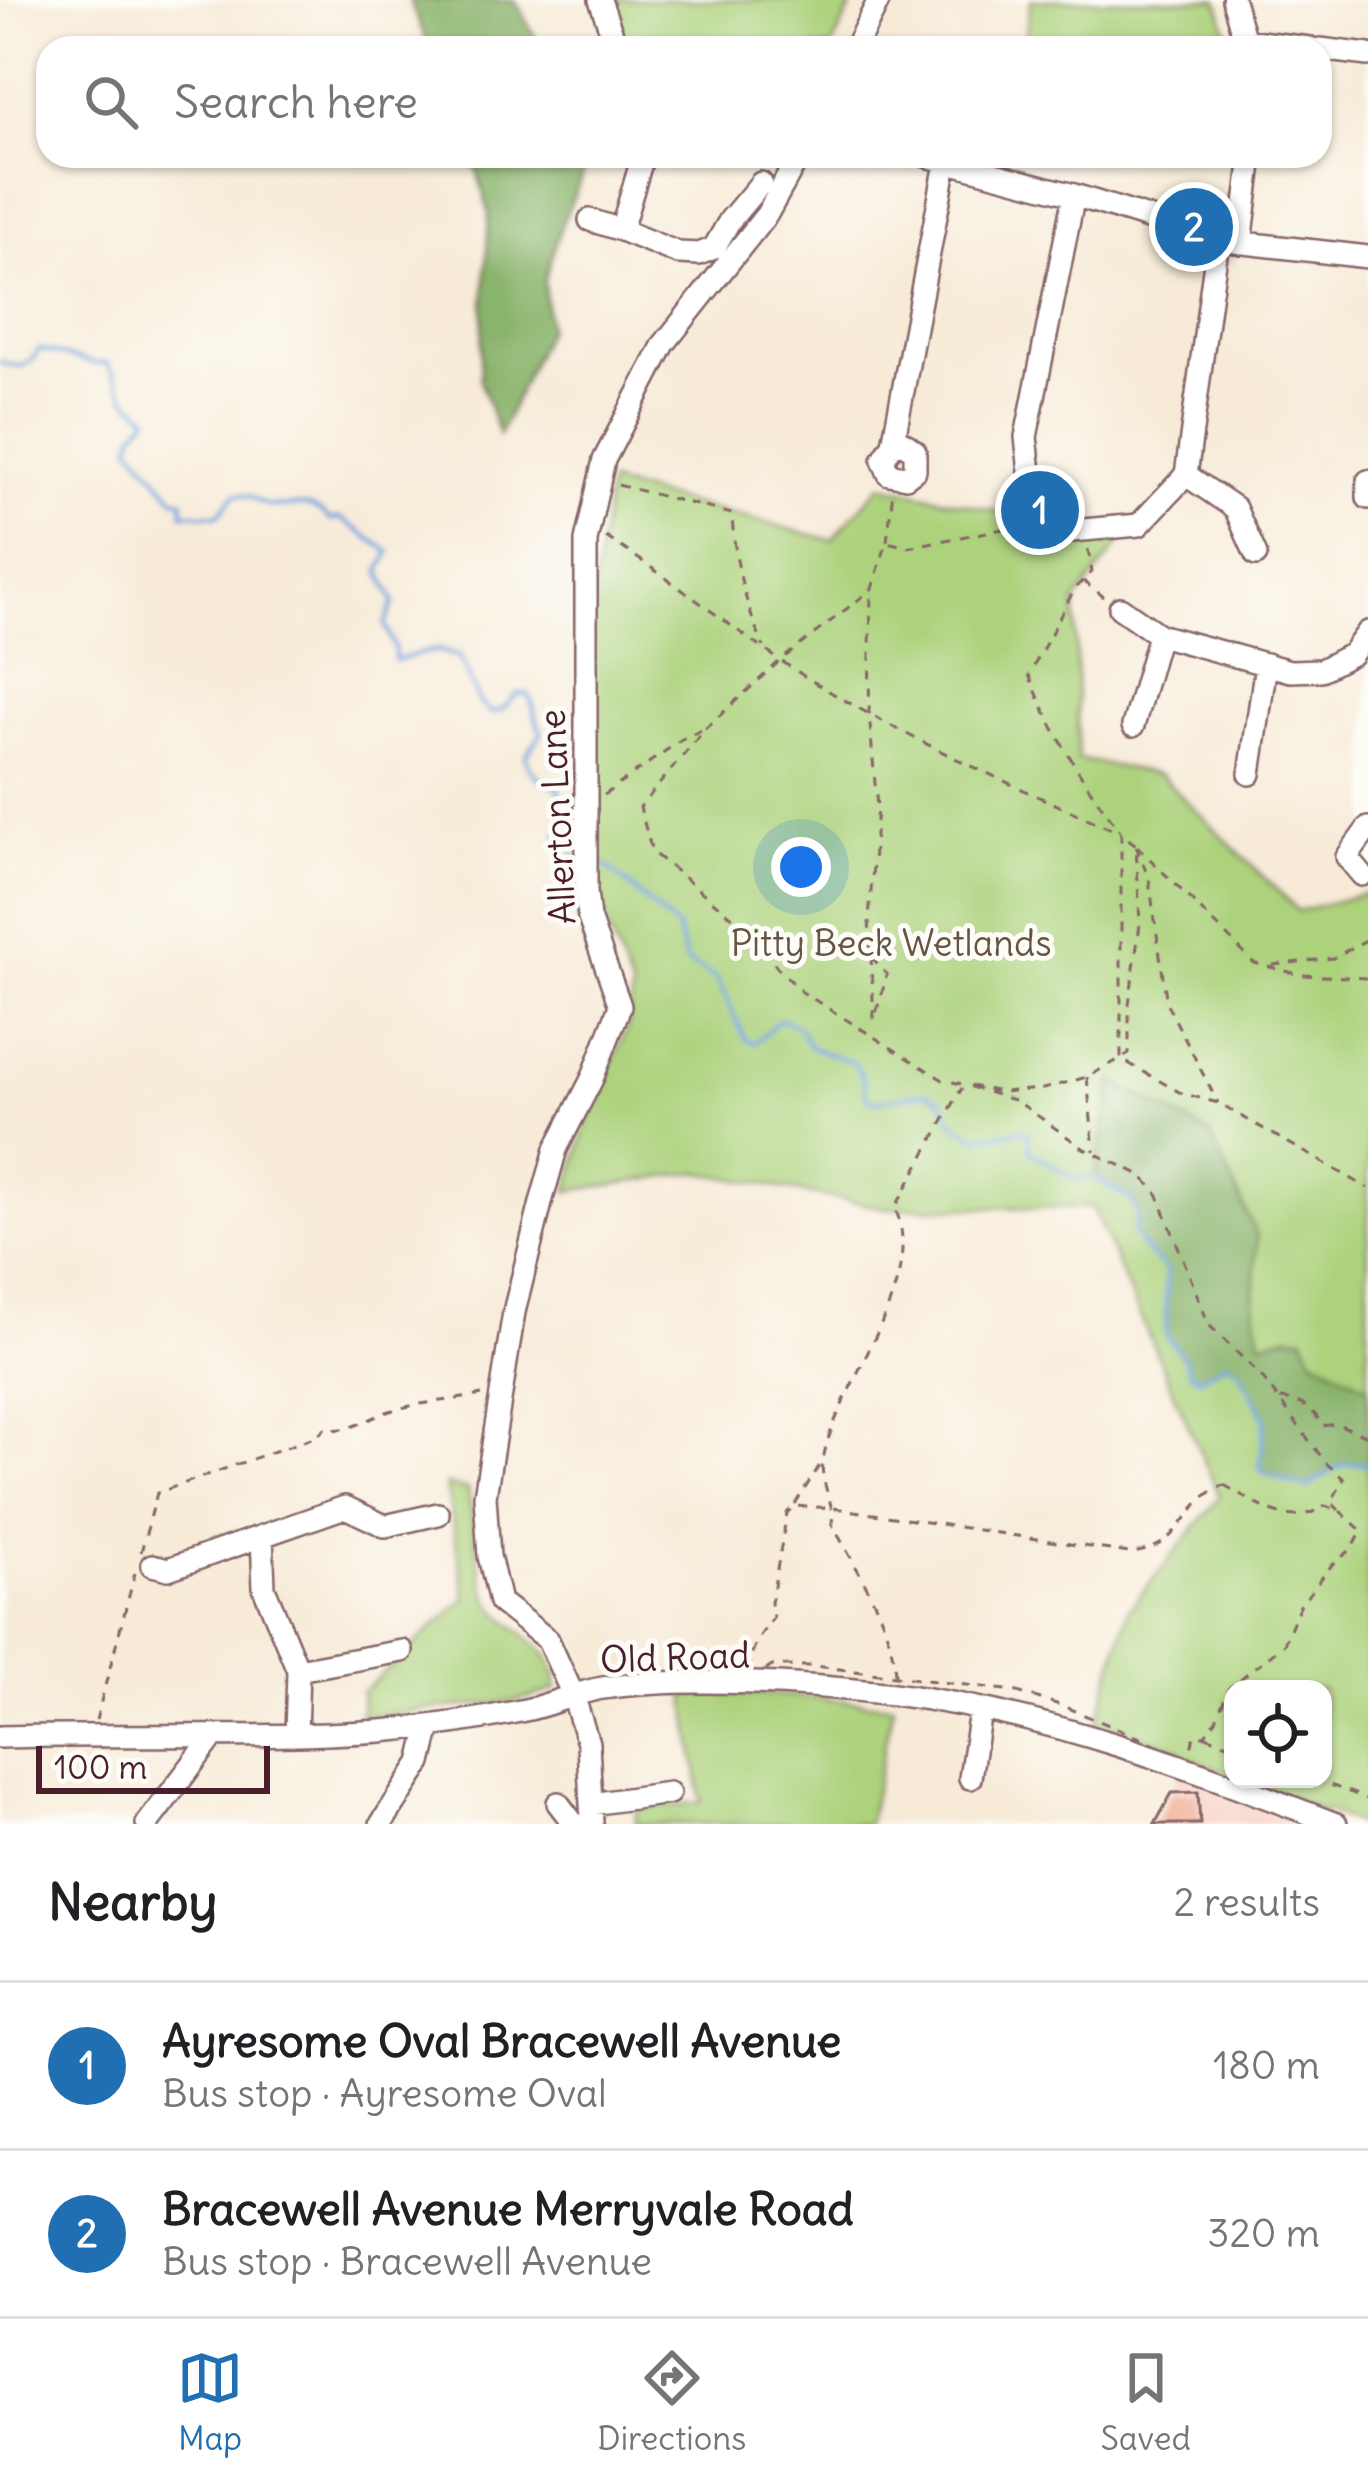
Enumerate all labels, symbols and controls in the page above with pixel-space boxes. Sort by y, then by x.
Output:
search box [36,36,1332,168]
icon: search [78,69,144,135]
text: Search here [174,74,418,130]
pin: 2 [1155,182,1233,272]
pin: 1 [1001,465,1079,555]
street label: Allerton Lane [529,708,586,926]
your location [771,837,831,897]
park label: Pitty Beck Wetlands [730,921,1052,966]
street label: Old Road [599,1632,751,1683]
map controls [1224,1680,1332,1788]
button: locate [1224,1680,1332,1788]
scale bar [36,1740,270,1793]
text: 100 m [54,1746,147,1788]
text: Nearby [48,1870,217,1934]
text: 2 results [1173,1878,1320,1927]
text: Ayresome Oval Bracewell Avenue [162,2013,841,2069]
text: 1 [79,2041,95,2090]
text: 180 m [1213,2041,1320,2090]
text: Bus stop · Ayresome Oval [162,2069,607,2118]
text: Bracewell Avenue Merryvale Road [162,2181,854,2237]
text: 2 [76,2209,98,2258]
text: 320 m [1207,2209,1320,2258]
text: Bus stop · Bracewell Avenue [162,2237,652,2286]
tab: Map [177,2345,243,2459]
tab: Directions [597,2345,746,2459]
tab: Saved [1101,2345,1191,2459]

